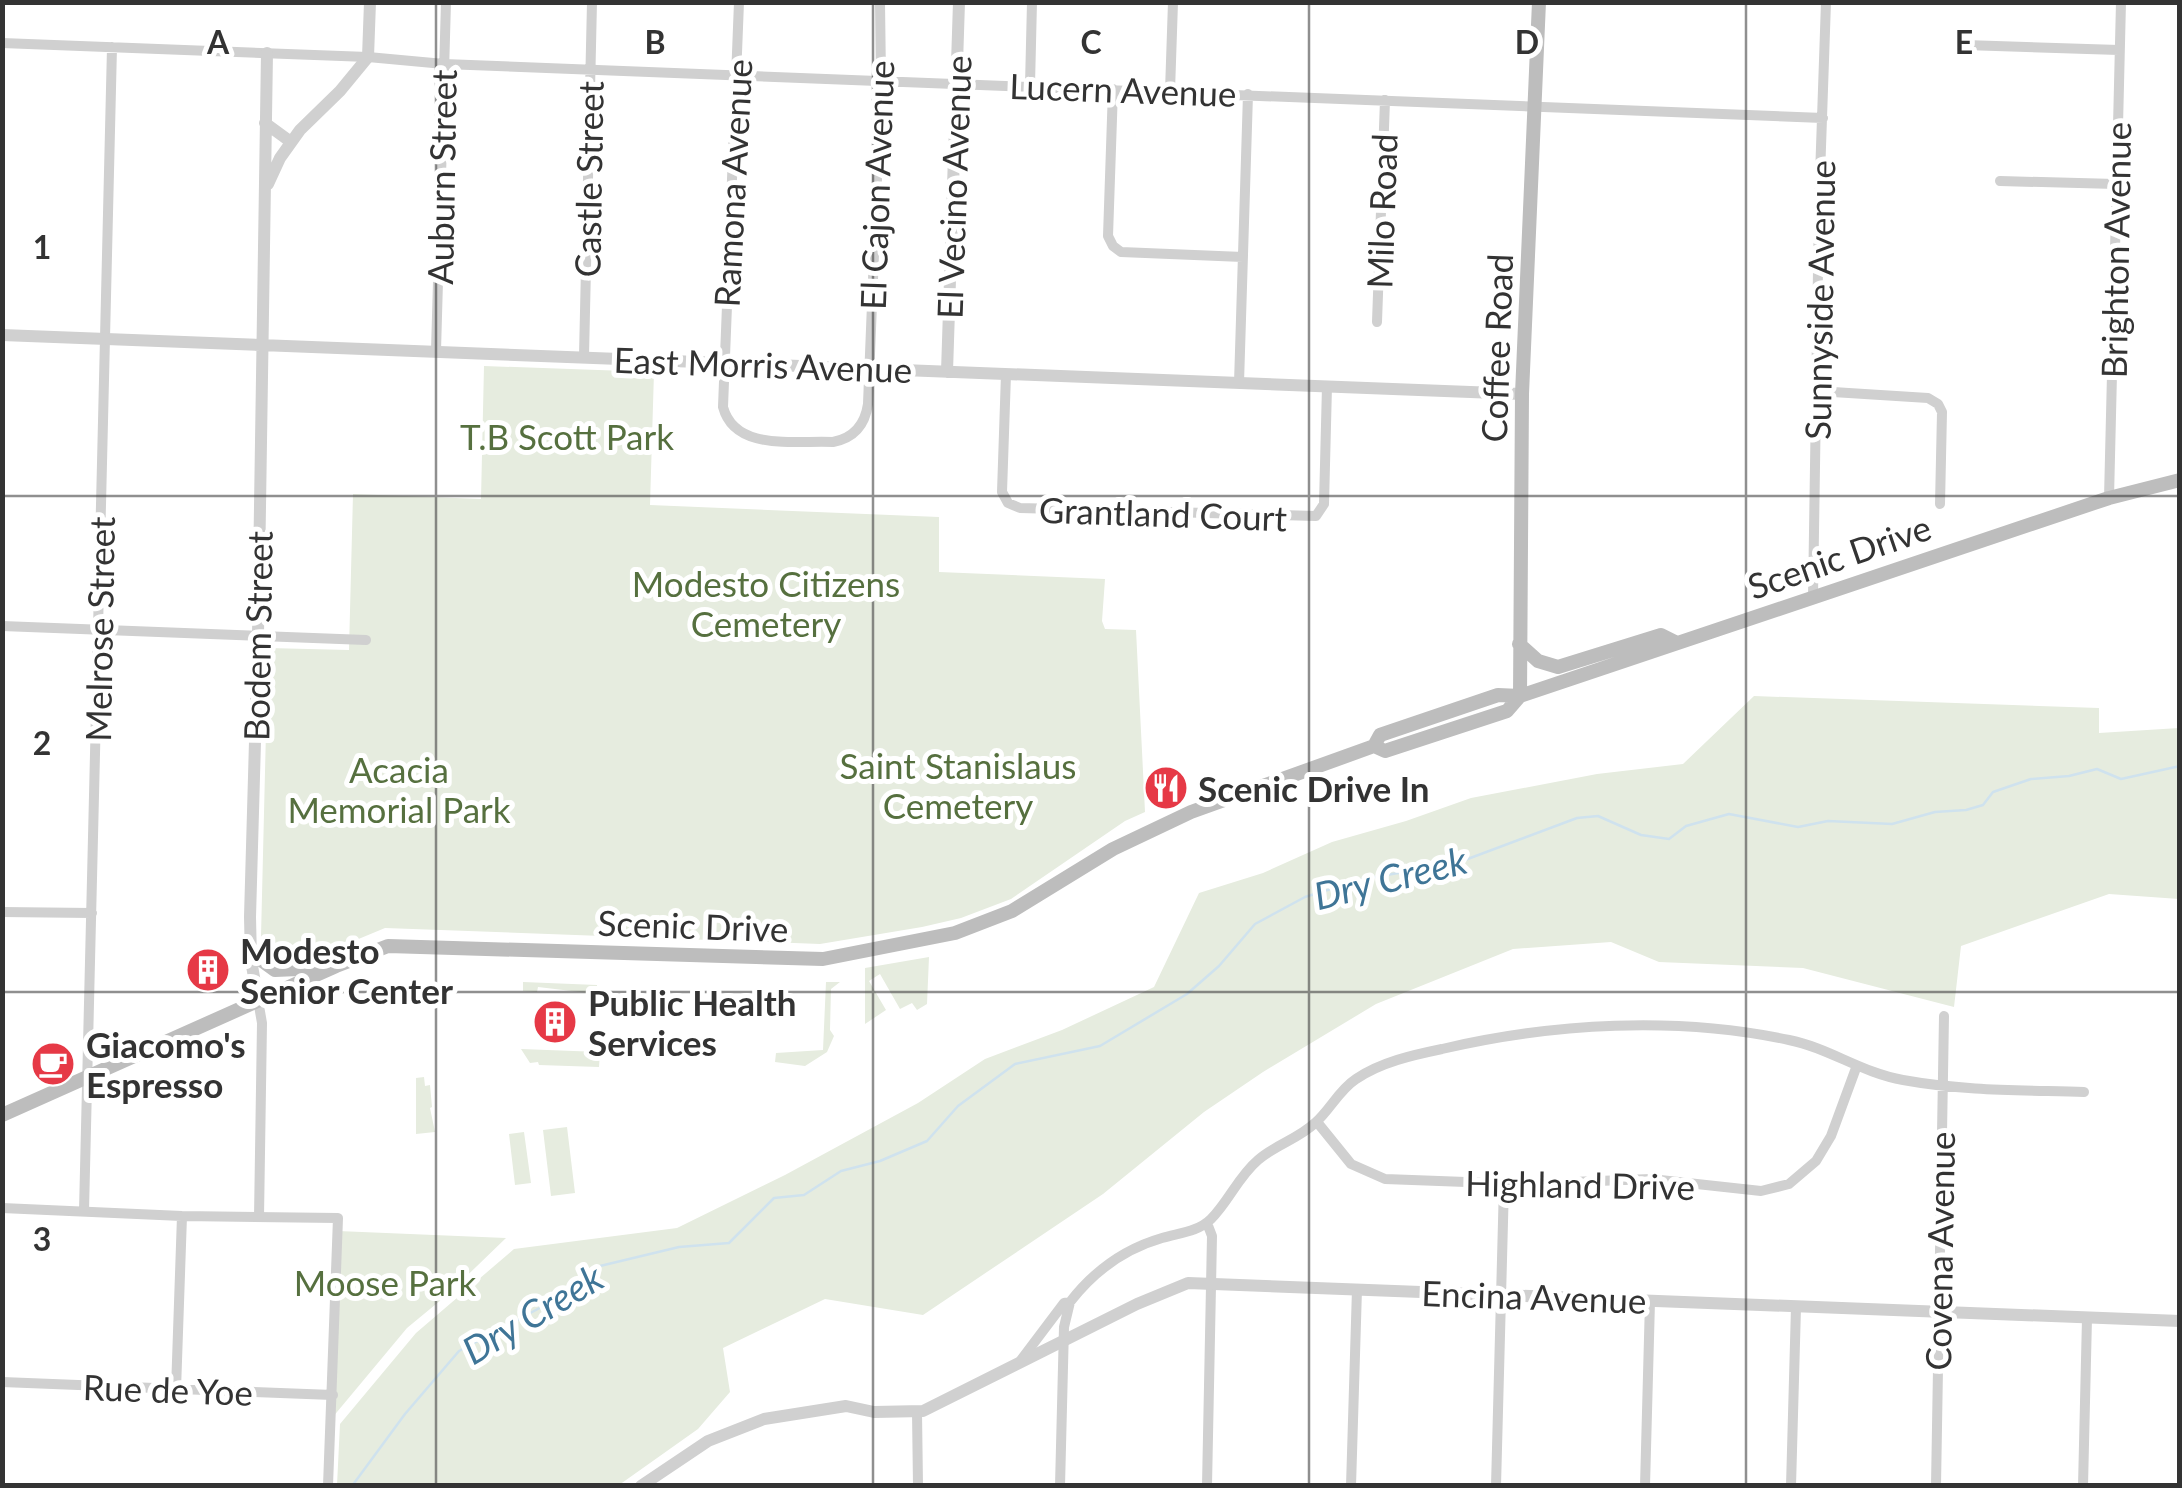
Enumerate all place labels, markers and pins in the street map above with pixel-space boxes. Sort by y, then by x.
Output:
restaurant icon: Scenic Drive In [1143,765,1189,811]
place label: Scenic Drive In [1198,767,1430,809]
place label: Modesto Senior Center [240,929,453,1011]
building icon: Modesto Senior Center [185,947,231,993]
place label: Public Health Services [588,981,797,1063]
building icon: Public Health Services [532,999,578,1045]
place label: Giacomo's Espresso [86,1023,246,1105]
cafe icon: Giacomo's Espresso [30,1041,76,1087]

